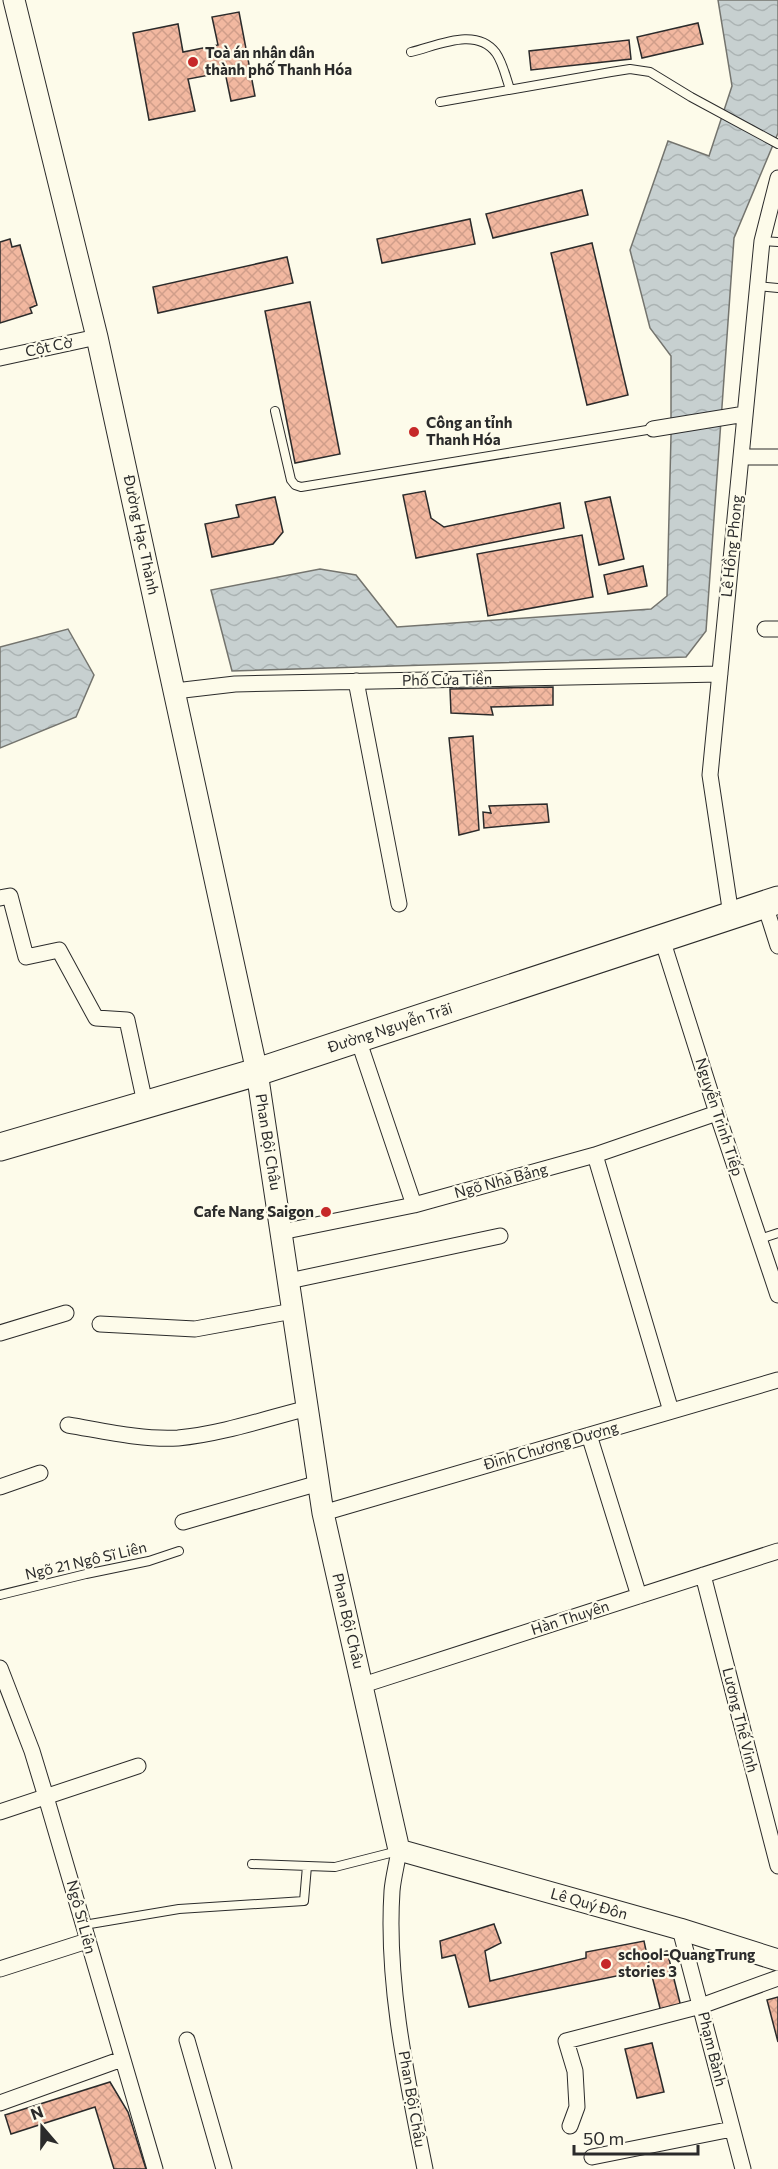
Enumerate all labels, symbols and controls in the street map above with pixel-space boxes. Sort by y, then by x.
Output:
place label: Toà án nhân dân thành phố Thanh Hóa [205,43,352,78]
marker: Toà án nhân dân thành phố Thanh Hóa [186,55,200,69]
street label: Cột Cờ [23,332,75,360]
place label: Công an tỉnh Thanh Hóa [426,413,512,448]
marker: Công an tỉnh Thanh Hóa [407,425,421,439]
street label: Đường Hạc Thành [120,472,163,596]
street label: Lê Hồng Phong [717,494,745,598]
street label: Phố Cửa Tiền [402,669,492,689]
street label: Đường Nguyễn Trãi [324,998,454,1056]
street label: Nguyễn Trinh Tiếp [692,1055,748,1178]
street label: Phan Bội Châu [252,1092,286,1192]
street label: Ngõ Nhà Bảng [452,1159,549,1201]
place label: Cafe Nang Saigon [193,1202,314,1220]
marker: Cafe Nang Saigon [319,1205,333,1219]
street label: Đinh Chương Dương [480,1417,620,1473]
street label: Ngõ 21 Ngô Sĩ Liên [23,1537,148,1583]
street label: Phan Bội Châu [329,1571,369,1670]
street label: Hàn Thuyên [528,1596,611,1638]
street label: Lương Thế Vinh [719,1665,763,1774]
street label: Ngô Sĩ Liên [63,1878,100,1956]
street label: Lê Quý Đôn [549,1883,630,1923]
place label: school-QuangTrung stories 3 [618,1945,755,1980]
marker: school-QuangTrung stories 3 [599,1957,613,1971]
street label: Phạm Bành [695,2010,731,2088]
street label: Phan Bội Châu [396,2049,430,2149]
north arrow [12,2097,72,2157]
text: N [28,2101,46,2123]
scale bar [574,2118,698,2156]
text: 50 m [583,2127,624,2149]

